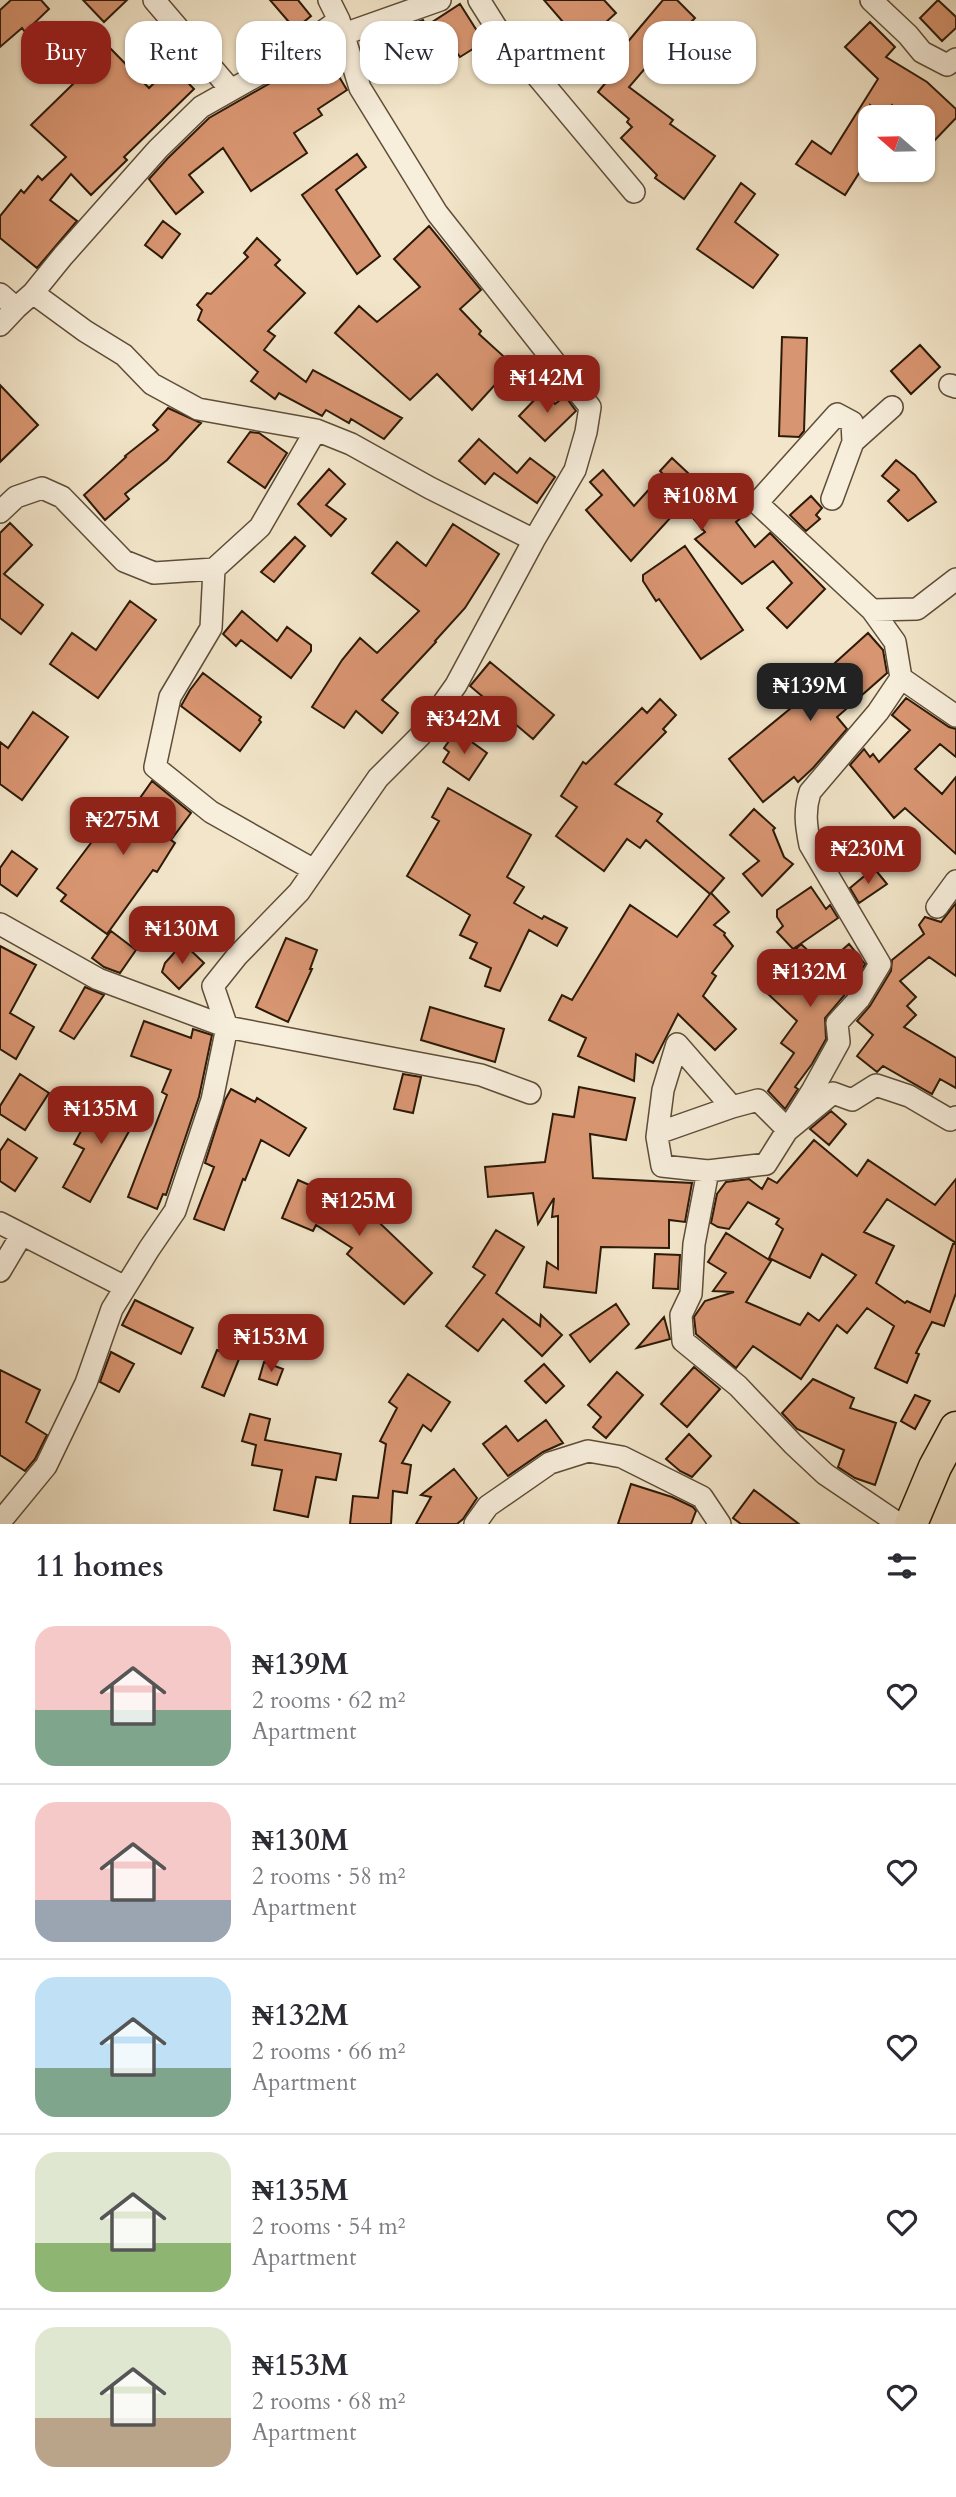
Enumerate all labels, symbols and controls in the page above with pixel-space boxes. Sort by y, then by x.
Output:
chip: Buy [21,21,111,84]
chip: Rent [125,21,222,84]
chip: Filters [236,21,346,84]
chip: New [360,21,458,84]
chip: Apartment [472,21,629,84]
chip: House [643,21,756,84]
north arrow [858,105,934,182]
map controls [858,105,935,182]
pin: ₦142M [498,356,596,415]
text: ₦142M [510,362,584,393]
pin: ₦108M [652,474,750,533]
text: ₦108M [664,480,738,511]
pin: ₦139M [761,664,859,723]
text: ₦139M [773,670,847,701]
pin: ₦342M [415,696,513,756]
text: ₦342M [427,703,501,734]
pin: ₦275M [74,798,172,857]
text: ₦275M [86,804,160,835]
pin: ₦230M [819,826,917,886]
text: ₦230M [831,833,905,864]
pin: ₦130M [133,906,231,966]
text: ₦130M [145,913,219,944]
pin: ₦132M [761,950,859,1009]
text: ₦132M [773,956,847,987]
pin: ₦135M [52,1086,150,1146]
text: ₦135M [64,1093,138,1124]
pin: ₦125M [310,1178,408,1238]
text: ₦125M [322,1185,396,1216]
pin: ₦153M [222,1314,320,1374]
text: ₦153M [234,1321,308,1352]
text: 11 homes [35,1546,164,1587]
icon: filters [883,1547,921,1585]
text: ₦139M [252,1644,349,1685]
icon: home [91,1654,175,1738]
icon: heart [883,1677,921,1715]
text: 2 rooms · 62 m² [252,1685,405,1716]
text: Apartment [252,1716,356,1747]
text: ₦130M [252,1820,349,1861]
icon: home [91,1830,175,1914]
icon: heart [883,1853,921,1891]
text: 2 rooms · 58 m² [252,1861,405,1892]
text: Apartment [252,1892,356,1923]
text: ₦132M [252,1995,349,2036]
icon: home [91,2005,175,2089]
icon: heart [883,2028,921,2066]
text: 2 rooms · 66 m² [252,2036,405,2067]
text: Apartment [252,2067,356,2098]
text: ₦135M [252,2170,349,2211]
icon: home [91,2180,175,2264]
icon: heart [883,2203,921,2241]
text: 2 rooms · 54 m² [252,2211,405,2242]
text: Apartment [252,2242,356,2273]
text: ₦153M [252,2345,349,2386]
icon: home [91,2355,175,2439]
icon: heart [883,2378,921,2416]
text: 2 rooms · 68 m² [252,2386,405,2417]
text: Apartment [252,2417,356,2448]

